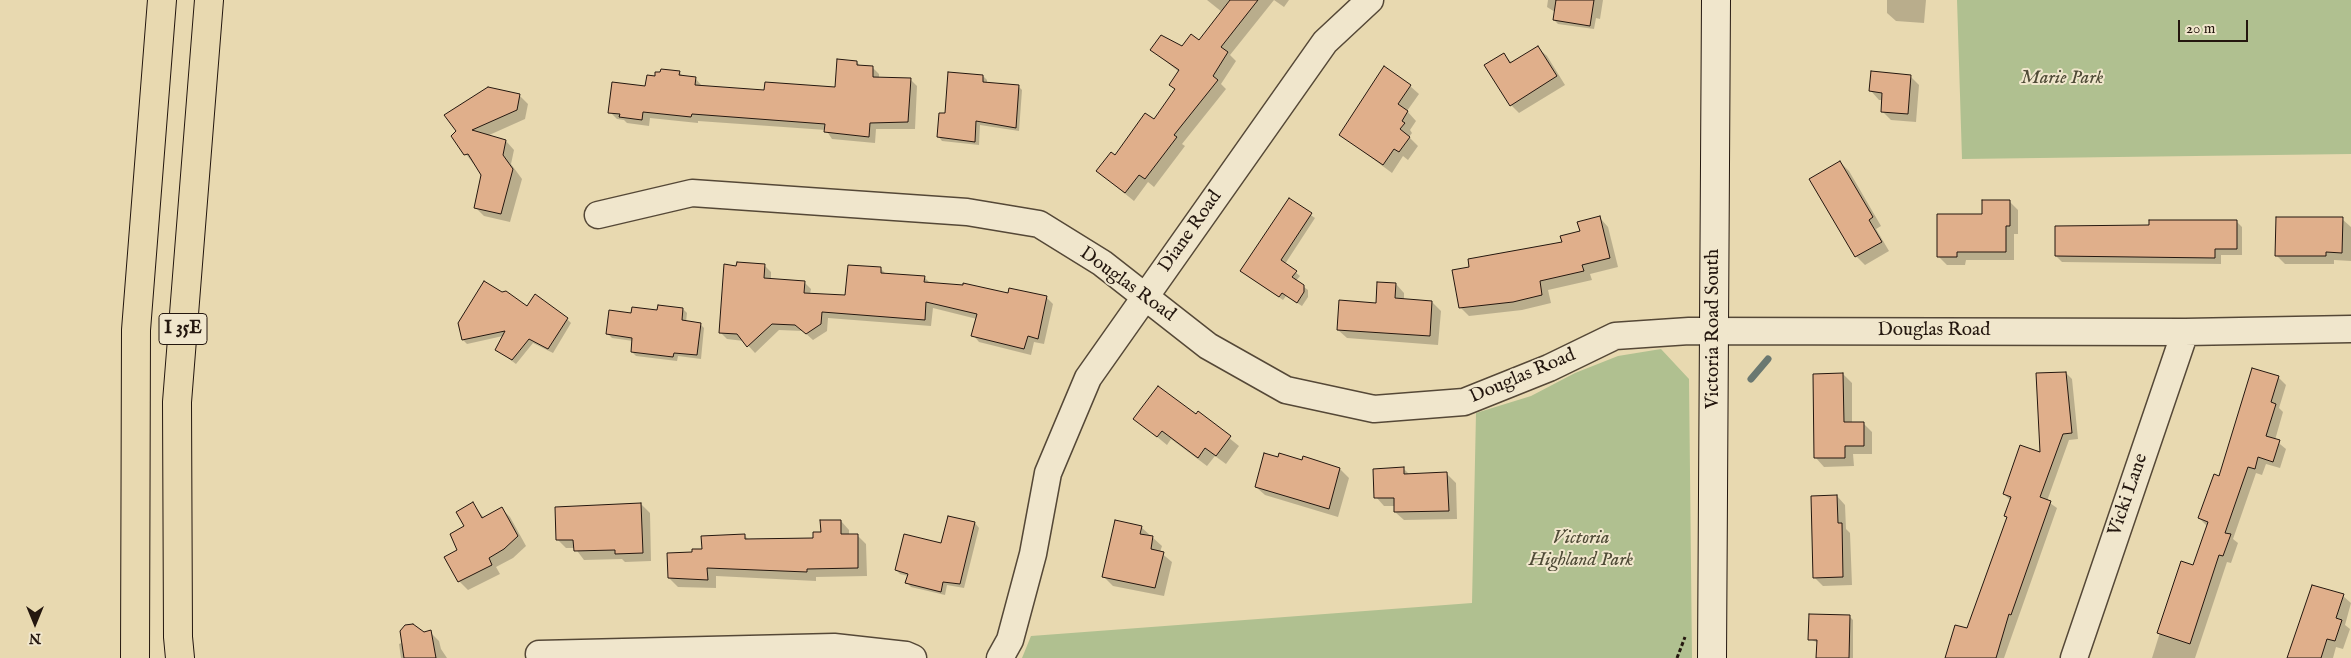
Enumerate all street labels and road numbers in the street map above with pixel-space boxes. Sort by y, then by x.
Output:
street label: Diane Road [1155,187,1227,277]
street label: Douglas Road [1075,243,1179,327]
street label: Victoria Road South [1703,249,1725,409]
road number: I 35E [159,314,207,344]
street label: Douglas Road [1878,320,1990,342]
street label: Douglas Road [1467,344,1579,410]
street label: Vicki Lane [2104,451,2154,539]

